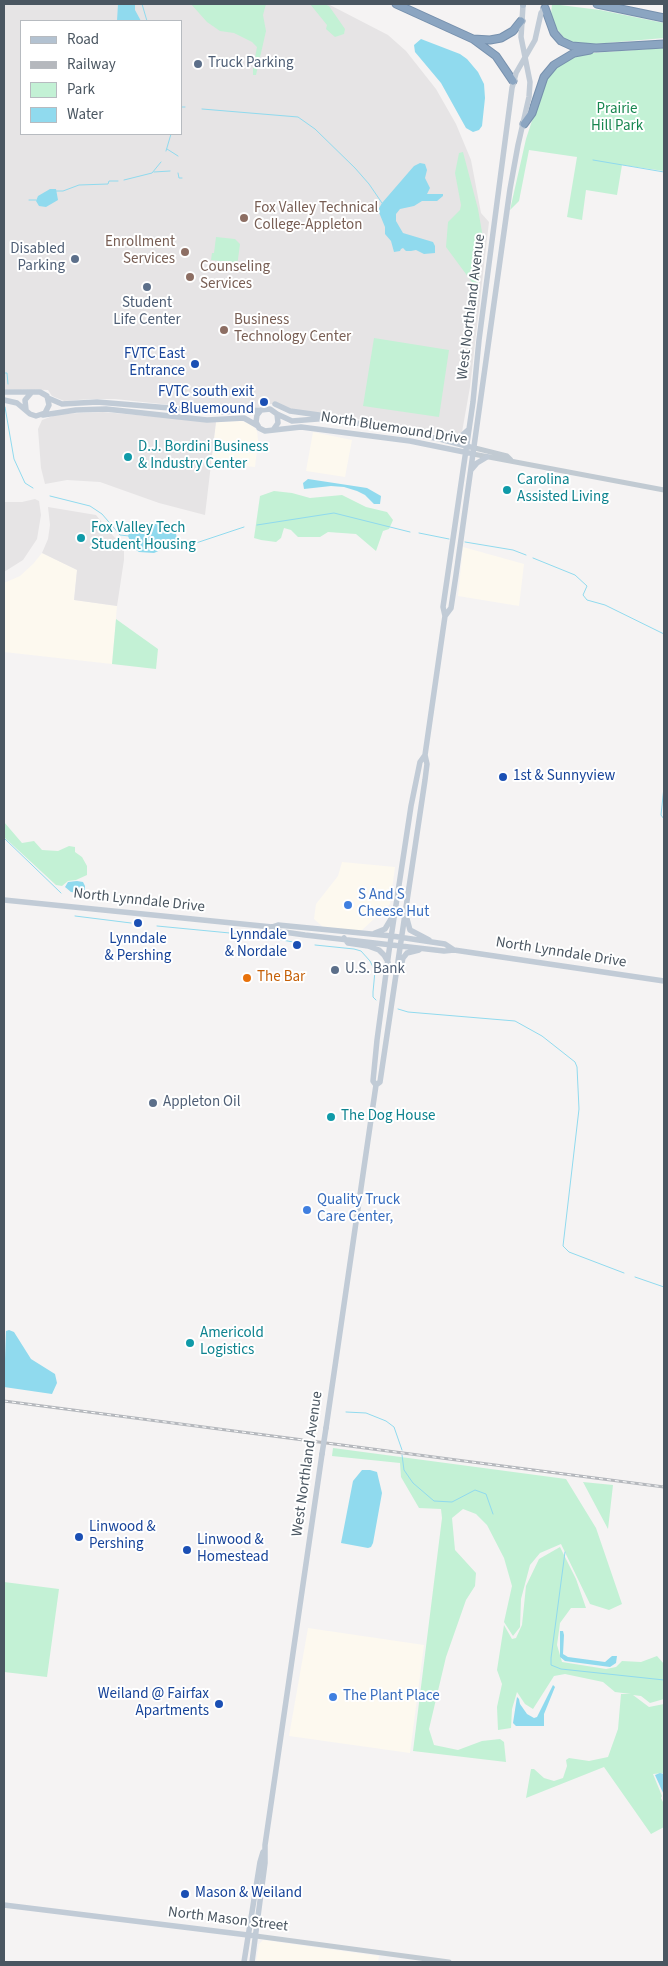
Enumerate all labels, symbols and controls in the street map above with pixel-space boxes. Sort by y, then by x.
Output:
legend [20,20,182,135]
text: Road [67,29,99,50]
text: Railway [67,54,116,75]
place label: Truck Parking [208,55,293,73]
marker: Truck Parking [192,58,204,70]
text: Park [67,79,95,100]
park label: Prairie Hill Park [591,101,643,136]
text: Water [67,104,103,125]
place label: Fox Valley Technical College-Appleton [254,200,378,235]
marker: Fox Valley Technical College-Appleton [238,212,250,224]
street label: West Northland Avenue [454,233,490,381]
place label: Enrollment Services [105,234,175,269]
place label: Disabled Parking [10,241,65,276]
marker: Enrollment Services [179,246,191,258]
marker: Disabled Parking [69,253,81,265]
place label: Counseling Services [200,259,270,294]
marker: Counseling Services [184,271,196,283]
marker: Student Life Center [141,281,153,293]
place label: Student Life Center [113,295,181,330]
place label: Business Technology Center [234,312,351,347]
marker: Business Technology Center [218,324,230,336]
place label: FVTC East Entrance [124,346,185,381]
marker: FVTC East Entrance [189,358,201,370]
place label: FVTC south exit & Bluemound [158,384,254,419]
marker: FVTC south exit & Bluemound [258,396,270,408]
street label: North Bluemound Drive [319,409,469,449]
place label: D.J. Bordini Business & Industry Center [138,439,269,474]
marker: D.J. Bordini Business & Industry Center [122,451,134,463]
place label: Carolina Assisted Living [517,472,609,507]
marker: Carolina Assisted Living [501,484,513,496]
place label: Fox Valley Tech Student Housing [91,520,196,555]
marker: Fox Valley Tech Student Housing [75,532,87,544]
place label: 1st & Sunnyview [513,768,615,786]
marker: 1st & Sunnyview [497,771,509,783]
street label: North Lynndale Drive [72,885,206,917]
place label: S And S Cheese Hut [358,887,429,922]
marker: S And S Cheese Hut [342,899,354,911]
marker: Lynndale & Pershing [132,917,144,929]
place label: Lynndale & Nordale [225,927,287,962]
place label: Lynndale & Pershing [105,931,171,966]
street label: North Lynndale Drive [494,934,628,972]
marker: Lynndale & Nordale [291,939,303,951]
place label: U.S. Bank [345,961,405,979]
marker: U.S. Bank [329,964,341,976]
place label: The Bar [257,969,305,987]
marker: The Bar [241,972,253,984]
place label: Appleton Oil [163,1094,241,1112]
marker: Appleton Oil [147,1097,159,1109]
place label: The Dog House [341,1108,435,1126]
marker: The Dog House [325,1111,337,1123]
place label: Quality Truck Care Center, [317,1192,400,1227]
marker: Quality Truck Care Center, [301,1204,313,1216]
place label: Americold Logistics [200,1325,264,1360]
marker: Americold Logistics [184,1337,196,1349]
street label: West Northland Avenue [289,1390,327,1538]
place label: Linwood & Pershing [89,1519,156,1554]
marker: Linwood & Pershing [73,1531,85,1543]
place label: Linwood & Homestead [197,1532,269,1567]
marker: Linwood & Homestead [181,1544,193,1556]
place label: Weiland @ Fairfax Apartments [98,1686,209,1721]
place label: The Plant Place [343,1688,440,1706]
marker: The Plant Place [327,1691,339,1703]
marker: Weiland @ Fairfax Apartments [213,1698,225,1710]
place label: Mason & Weiland [195,1885,302,1903]
marker: Mason & Weiland [179,1888,191,1900]
street label: North Mason Street [167,1904,289,1936]

